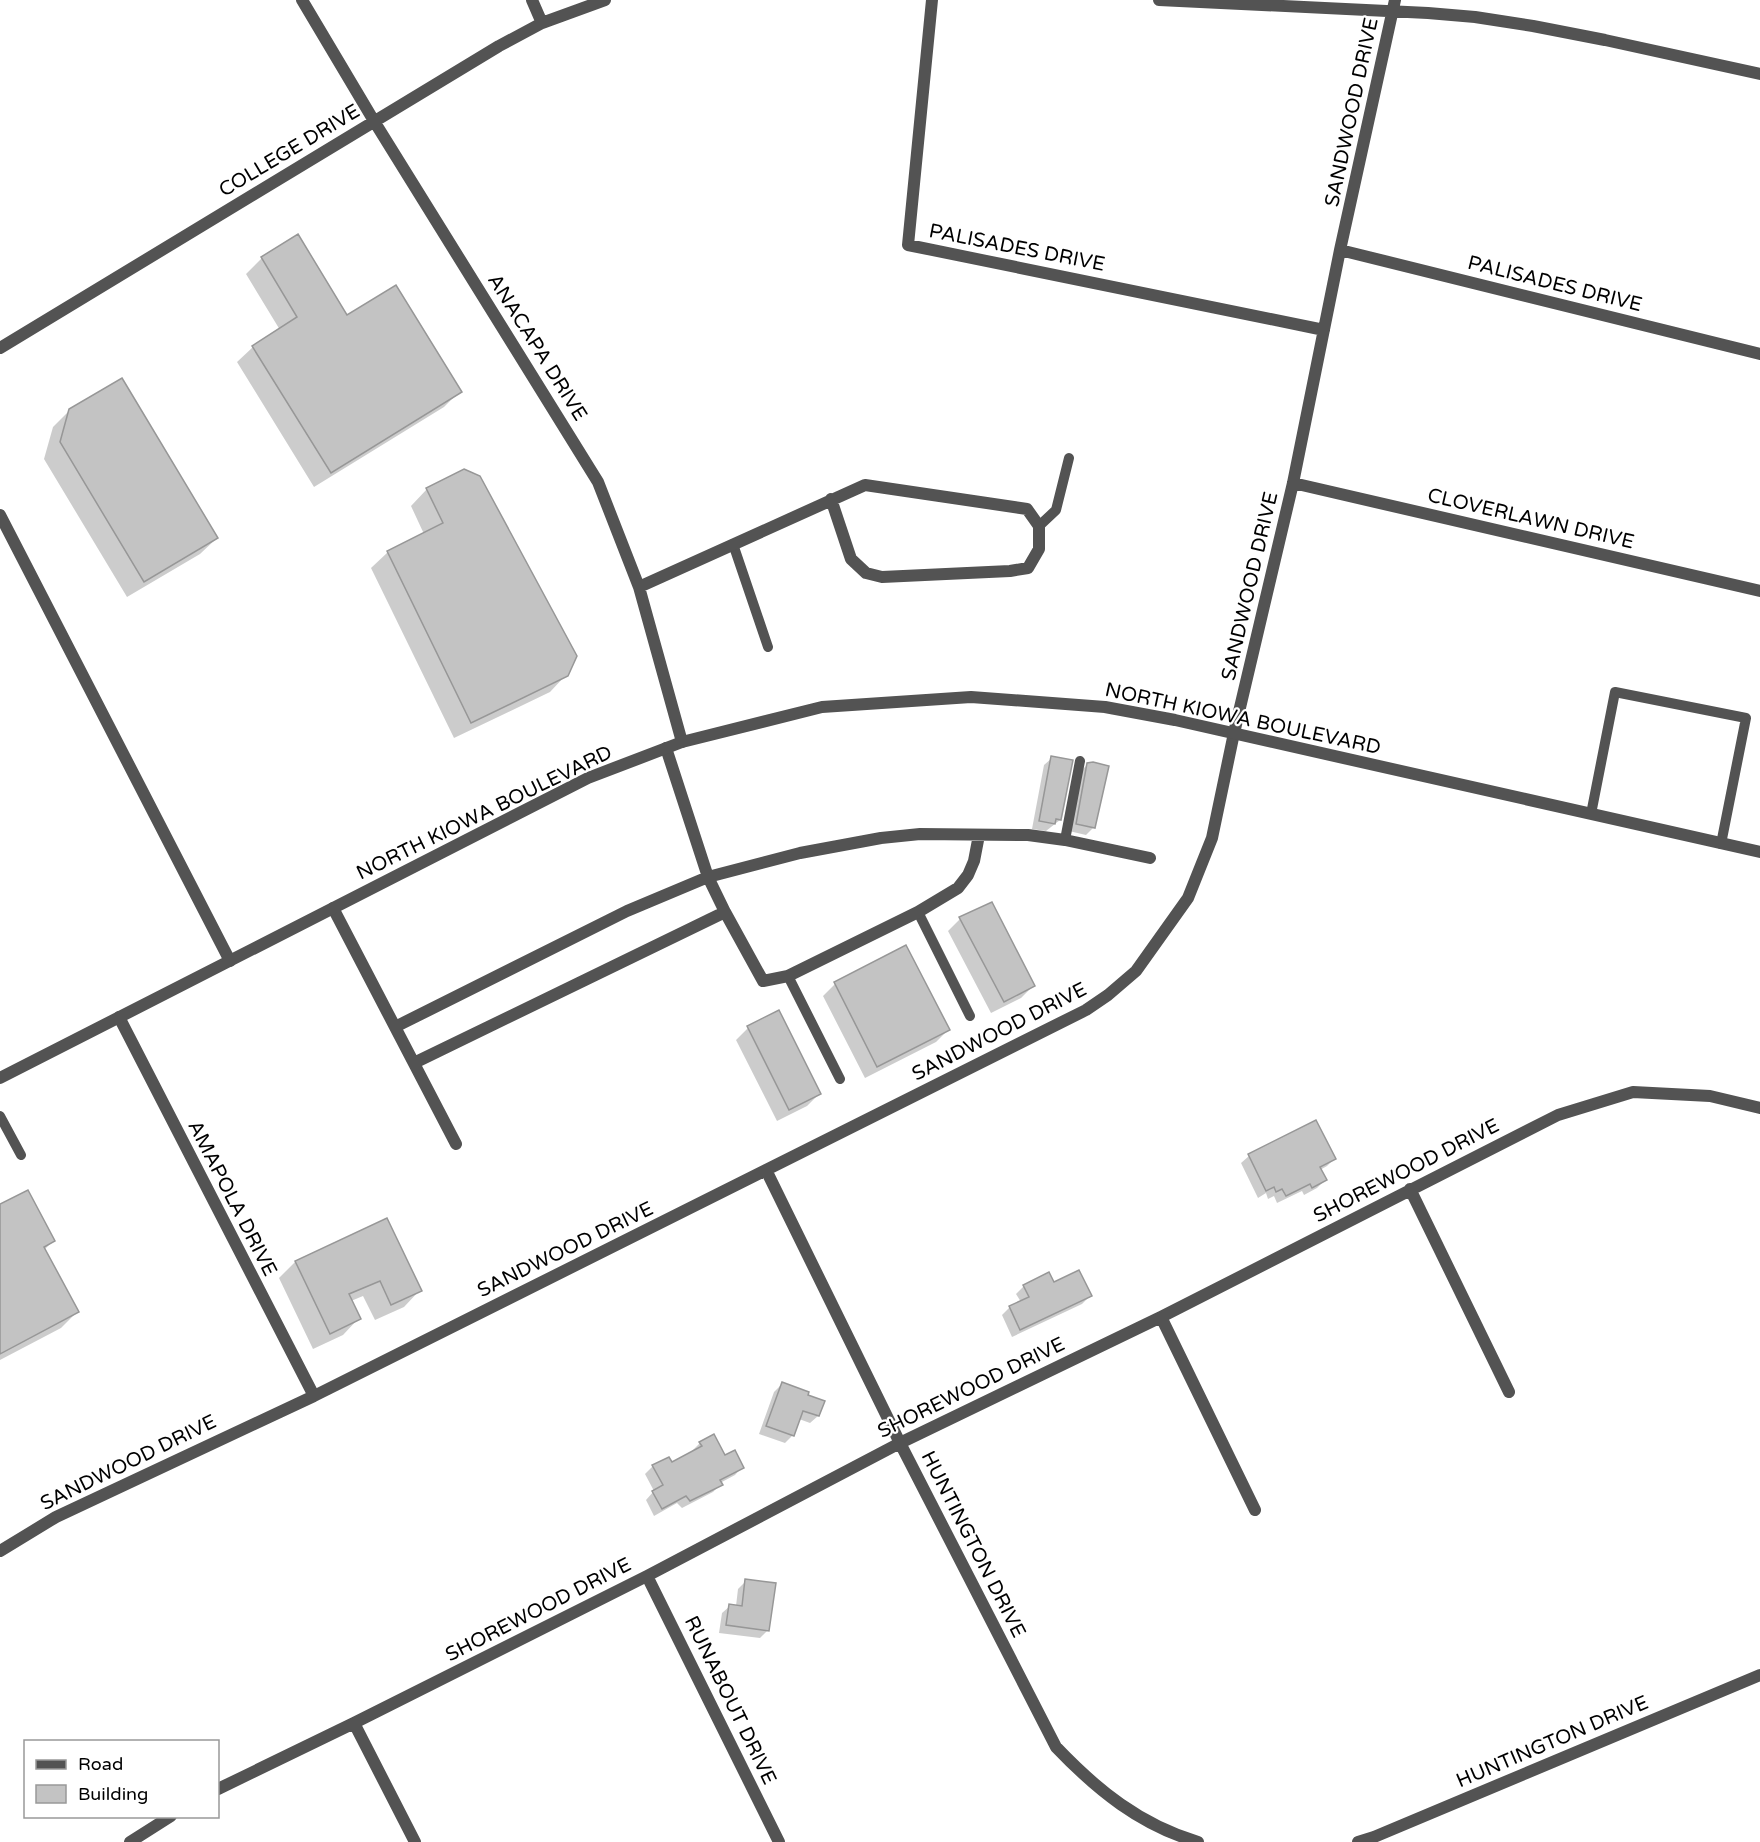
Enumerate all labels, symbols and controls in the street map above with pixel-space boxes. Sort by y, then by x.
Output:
street label: SANDWOOD DRIVE [1320,15,1384,209]
street label: COLLEGE DRIVE [215,99,364,202]
street label: PALISADES DRIVE [927,219,1107,277]
street label: PALISADES DRIVE [1465,251,1644,317]
street label: ANACAPA DRIVE [482,270,592,425]
street label: CLOVERLAWN DRIVE [1425,484,1636,554]
street label: SANDWOOD DRIVE [1217,490,1283,683]
street label: NORTH KIOWA BOULEVARD [1103,678,1383,760]
street label: NORTH KIOWA BOULEVARD [353,740,616,885]
street label: SANDWOOD DRIVE [908,977,1091,1086]
street label: SHOREWOOD DRIVE [1310,1114,1503,1228]
street label: AMAPOLA DRIVE [182,1117,282,1280]
street label: SANDWOOD DRIVE [474,1197,657,1303]
street label: SHOREWOOD DRIVE [874,1332,1069,1444]
street label: SANDWOOD DRIVE [37,1410,220,1516]
street label: HUNTINGTON DRIVE [916,1447,1031,1642]
street label: SHOREWOOD DRIVE [442,1553,635,1667]
street label: RUNABOUT DRIVE [679,1612,781,1789]
street label: HUNTINGTON DRIVE [1453,1691,1652,1793]
legend [24,1740,219,1818]
text: Road [78,1753,123,1775]
text: Building [78,1783,148,1805]

